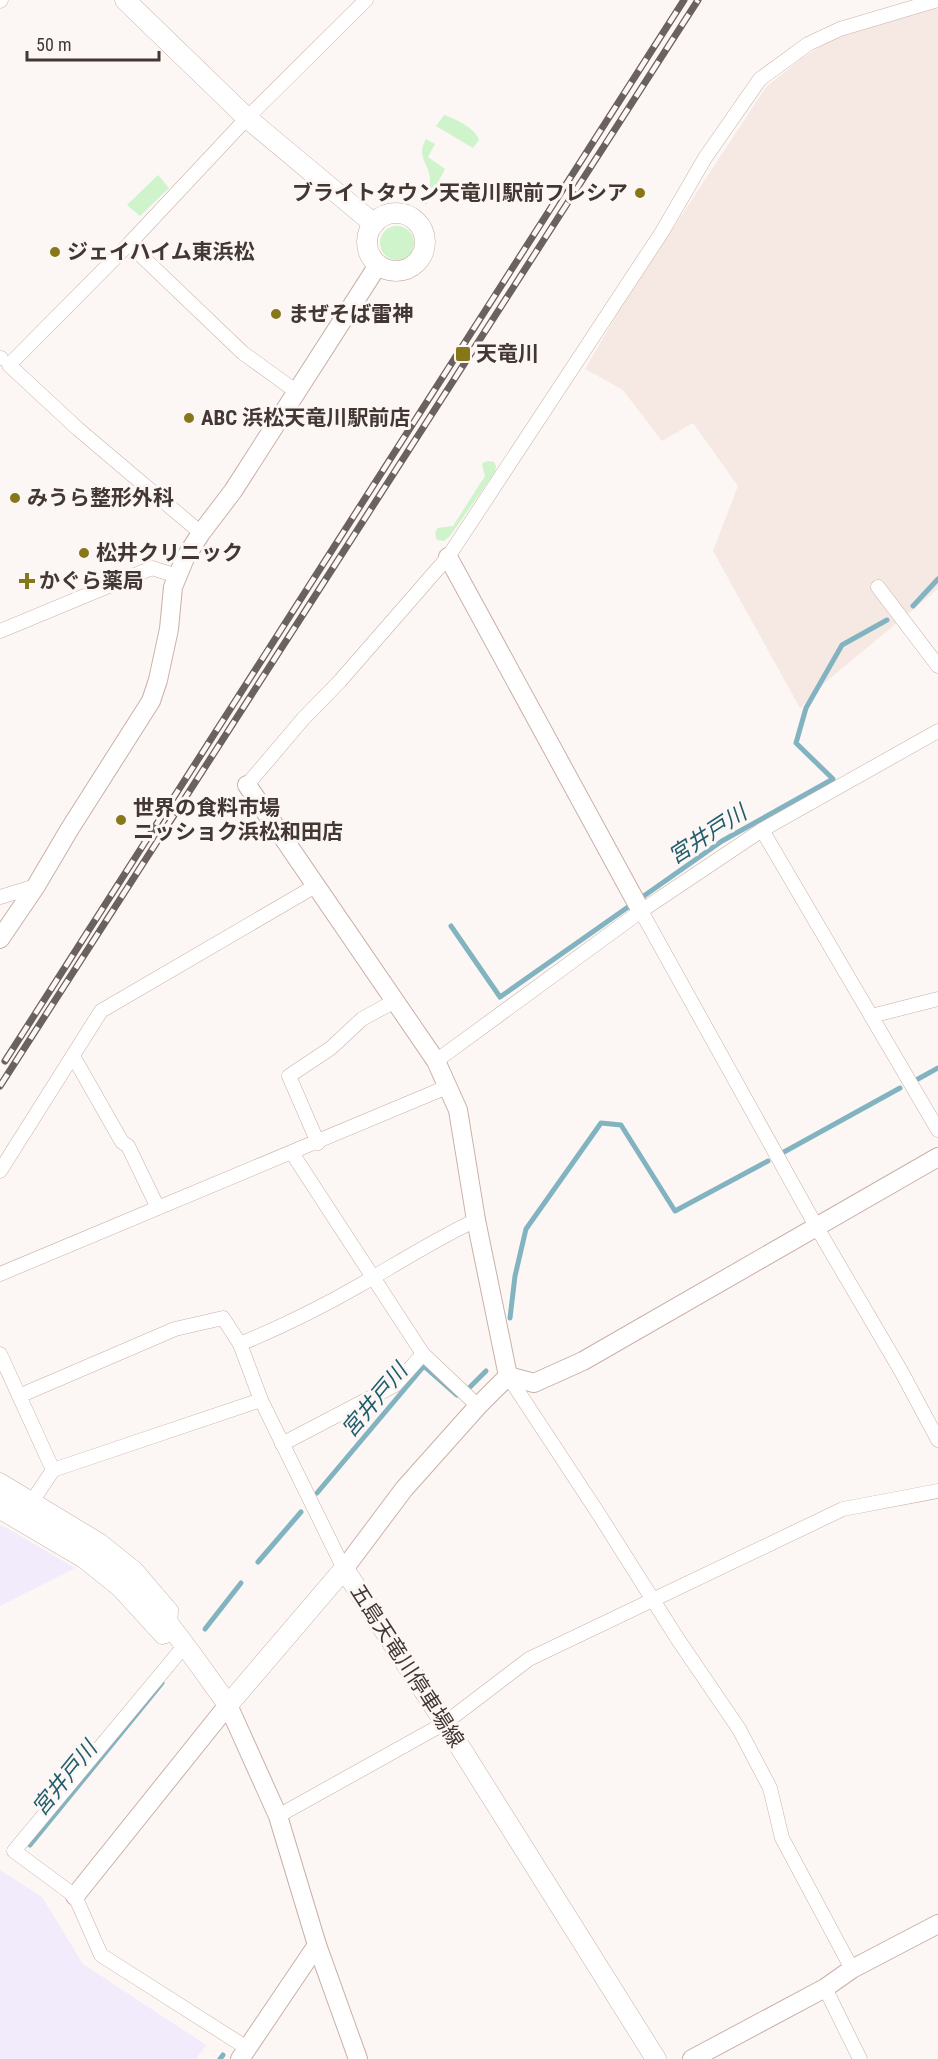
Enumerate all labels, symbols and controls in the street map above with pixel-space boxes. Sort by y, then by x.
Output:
scale bar [27,24,159,62]
text: 50 m [36,34,71,55]
place label: ブライトタウン天竜川駅前フレシア [292,181,628,205]
marker: ブライトタウン天竜川駅前フレシア [633,186,647,200]
place label: ジェイハイム東浜松 [67,240,255,264]
marker: ジェイハイム東浜松 [48,245,62,259]
place label: まぜそば雷神 [288,302,413,326]
marker: まぜそば雷神 [269,307,283,321]
place label: 天竜川 [476,342,539,366]
marker: 天竜川 [454,345,472,363]
place label: ABC 浜松天竜川駅前店 [201,406,410,430]
marker: ABC 浜松天竜川駅前店 [182,411,196,425]
place label: みうら整形外科 [27,486,174,510]
marker: みうら整形外科 [8,491,22,505]
place label: 松井クリニック [96,541,243,565]
marker: 松井クリニック [77,546,91,560]
place label: かぐら薬局 [39,569,144,593]
marker: かぐら薬局 [20,574,34,588]
place label: 世界の食料市場 ニッショク浜松和田店 [133,796,343,844]
water label: 宮井戸川 [664,799,753,869]
marker: 世界の食料市場 ニッショク浜松和田店 [114,813,128,827]
water label: 宮井戸川 [337,1357,414,1442]
street label: 五島天竜川停車場線 [345,1580,469,1752]
water label: 宮井戸川 [27,1735,103,1820]

